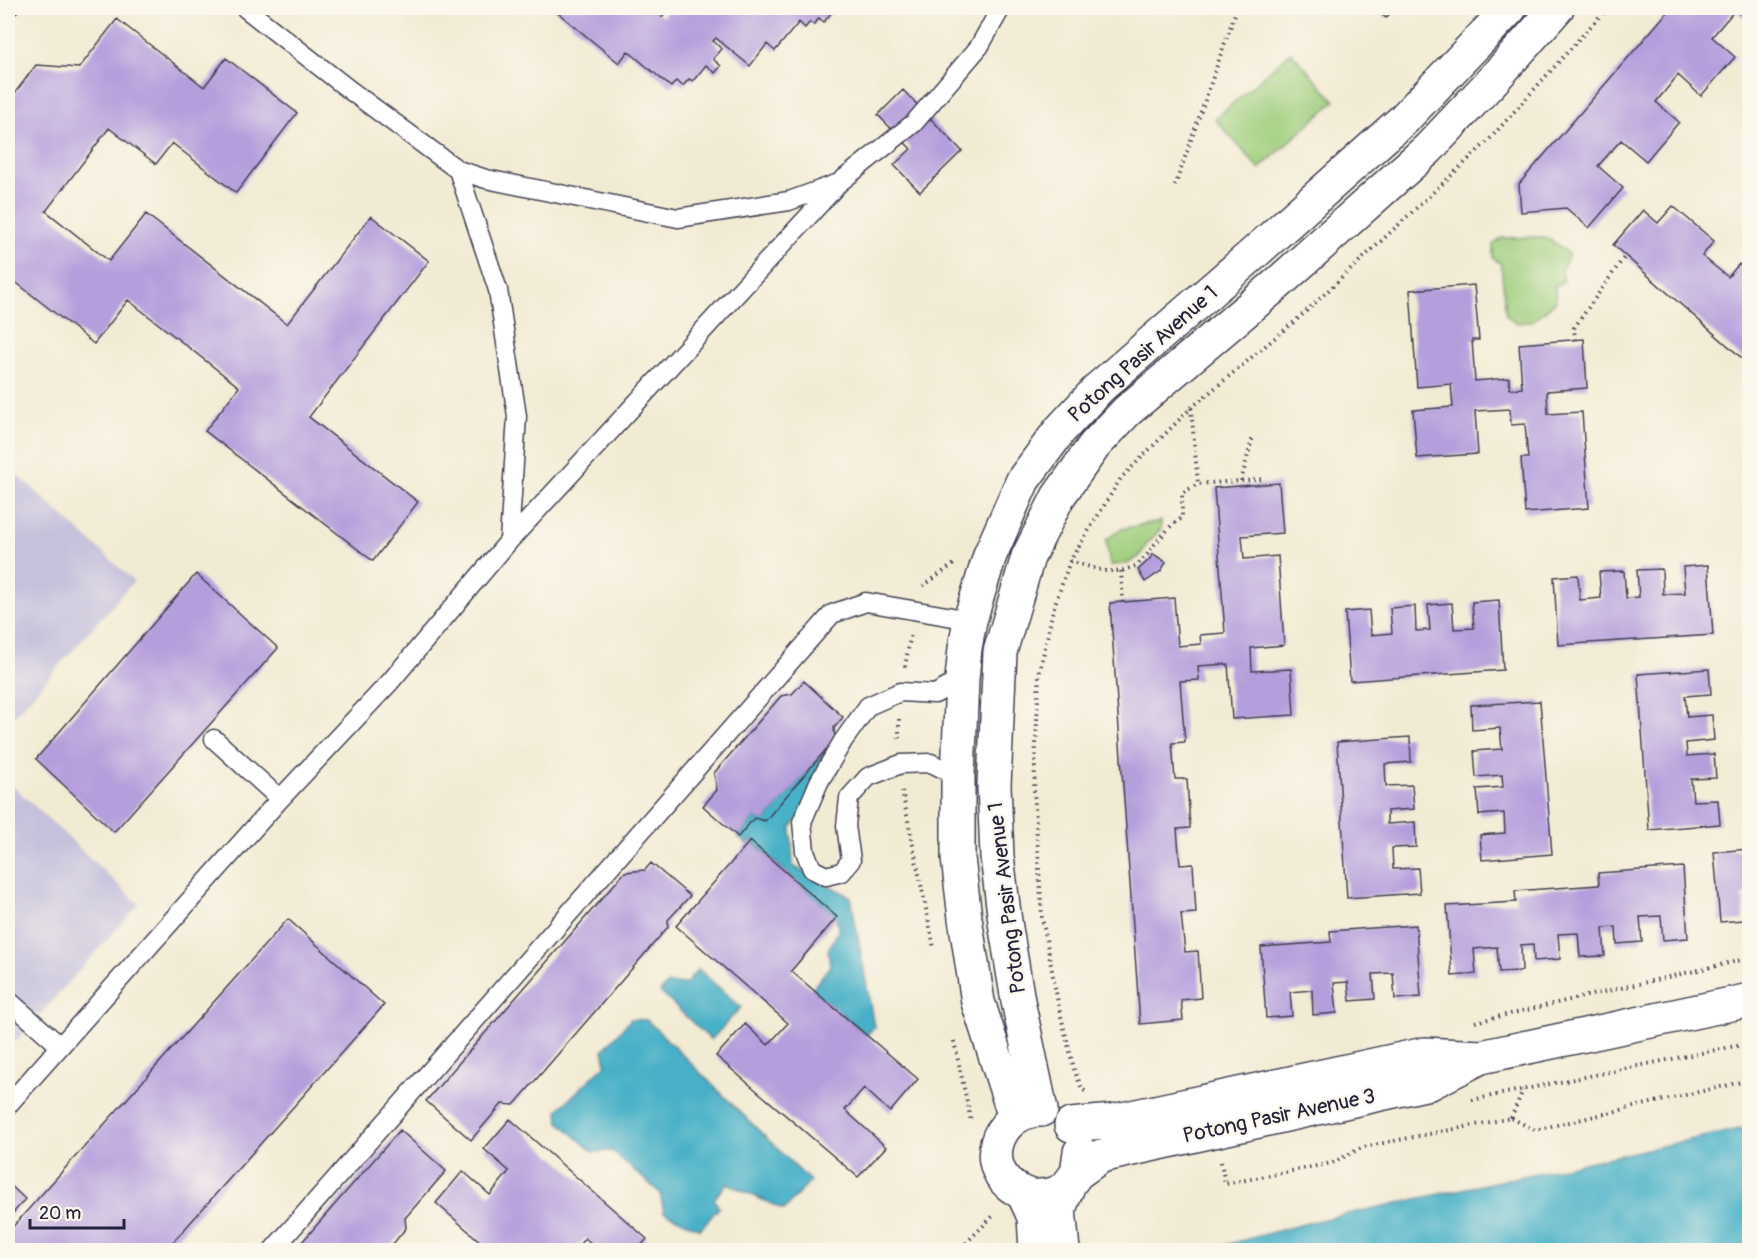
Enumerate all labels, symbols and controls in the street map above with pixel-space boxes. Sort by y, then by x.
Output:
street label: Potong Pasir Avenue 1 [1062,280,1224,428]
street label: Potong Pasir Avenue 1 [982,801,1032,995]
street label: Potong Pasir Avenue 3 [1180,1082,1378,1150]
scale bar [30,1192,124,1230]
text: 20 m [39,1202,81,1225]

